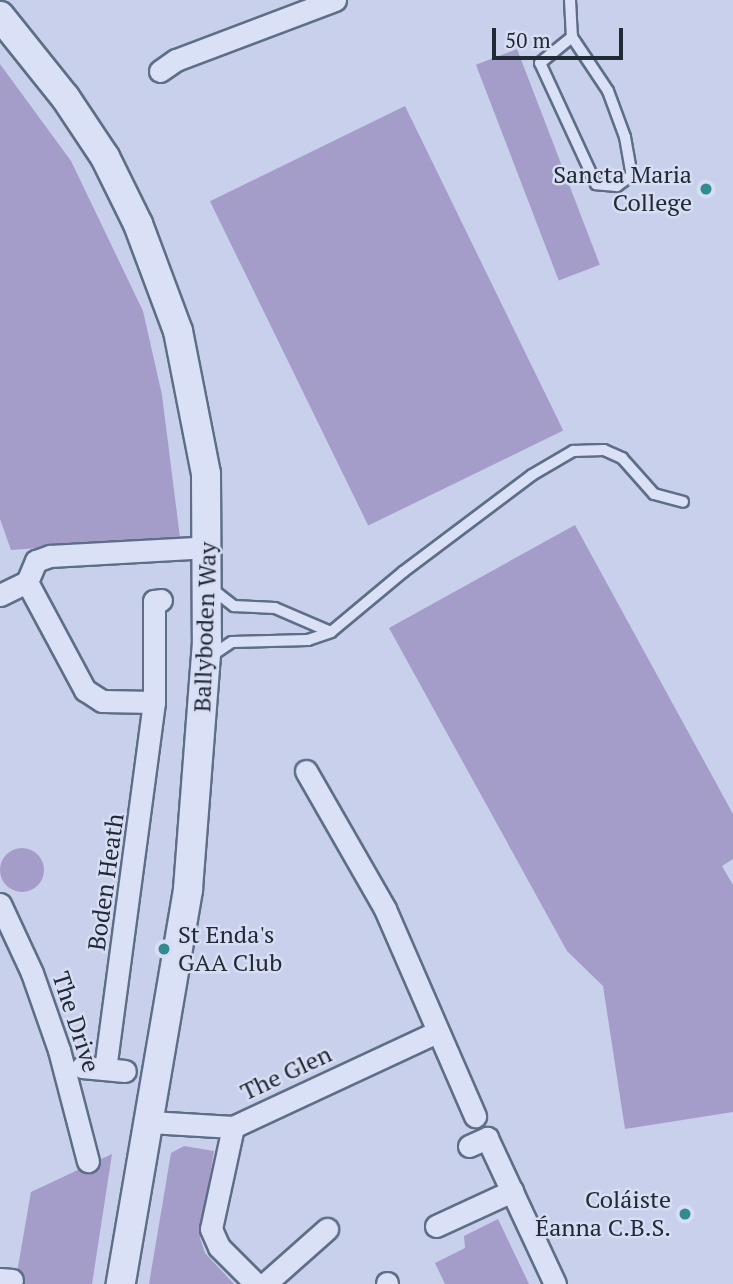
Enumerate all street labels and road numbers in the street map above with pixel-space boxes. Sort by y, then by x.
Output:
street label: Ballyboden Way [188,541,222,713]
street label: Boden Heath [82,812,130,952]
street label: The Drive [46,968,106,1076]
street label: The Glen [236,1039,336,1107]

